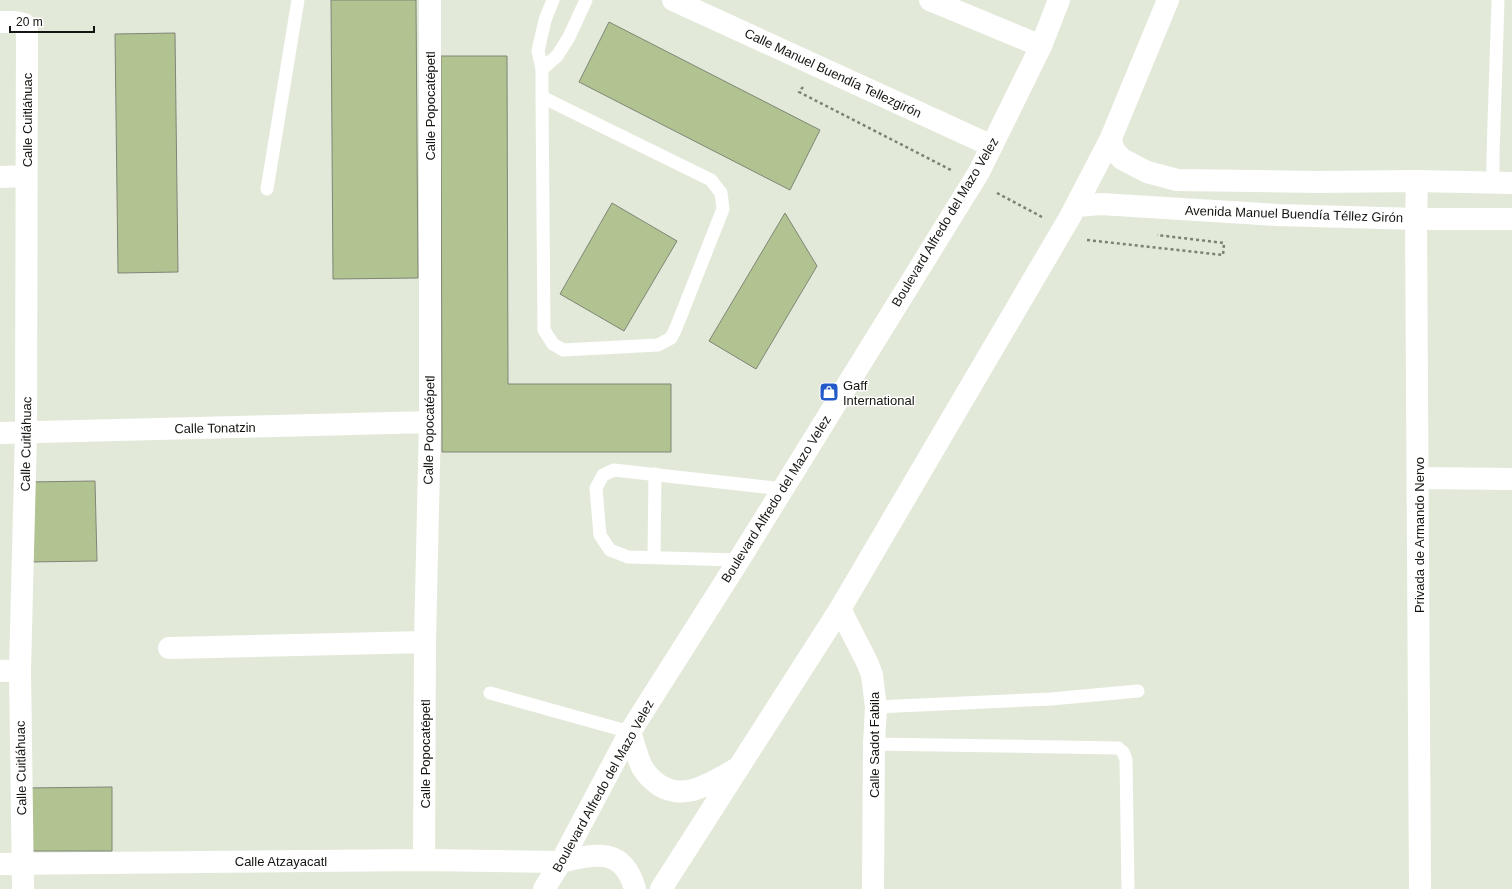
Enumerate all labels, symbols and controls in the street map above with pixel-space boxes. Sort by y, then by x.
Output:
scale bar [10,8,94,34]
text: 20 m [16,15,43,29]
street label: Calle Manuel Buendía Tellezgirón [742,25,924,121]
street label: Calle Popocatépetl [423,51,438,161]
street label: Calle Cuitláhuac [20,72,35,167]
street label: Boulevard Alfredo del Mazo Velez [889,135,1001,309]
street label: Avenida Manuel Buendía Téllez Girón [1185,203,1403,225]
street label: Calle Popocatépetl [421,375,437,485]
place label: Gaff International [843,378,915,408]
shop icon: Gaff International [818,381,840,403]
street label: Calle Cuitláhuac [18,396,34,491]
street label: Boulevard Alfredo del Mazo Velez [718,413,834,585]
street label: Calle Tonatzin [174,420,256,436]
street label: Privada de Armando Nervo [1412,457,1427,613]
street label: Calle Sadot Fabila [867,691,882,798]
street label: Boulevard Alfredo del Mazo Velez [549,697,657,875]
street label: Calle Popocatépetl [418,699,433,809]
street label: Calle Cuitláhuac [13,720,29,815]
street label: Calle Atzayacatl [235,854,327,869]

